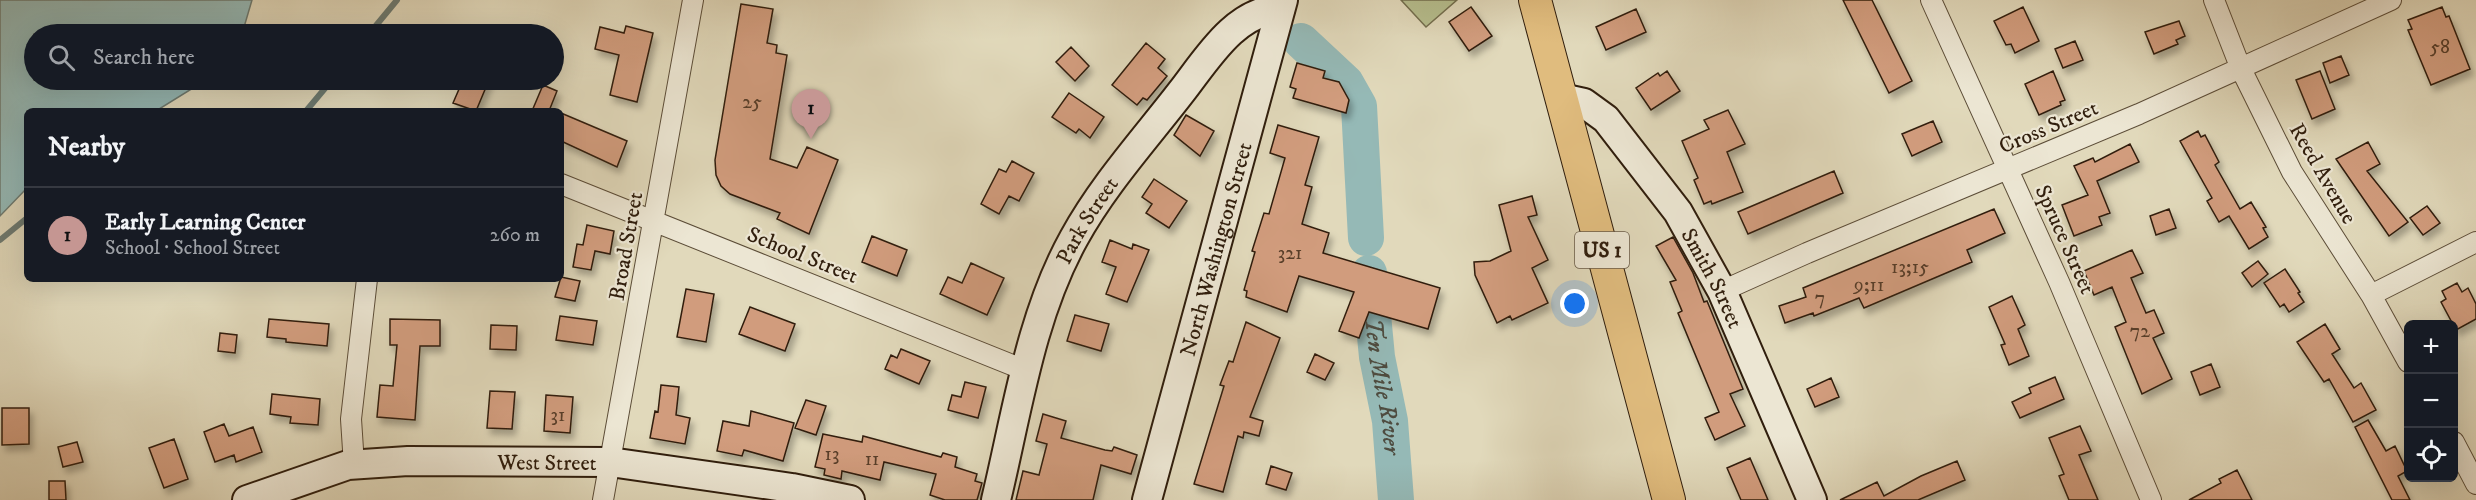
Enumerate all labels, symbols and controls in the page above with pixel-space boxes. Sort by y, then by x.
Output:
search box [24,24,564,90]
house number: 58 [2430,35,2450,60]
icon: search [45,41,78,74]
text: Search here [93,44,195,71]
house number: 25 [742,90,762,115]
pin: 1 [792,90,830,139]
street label: Cross Street [1995,94,2102,160]
street label: Reed Avenue [2283,119,2362,229]
text: Nearby [48,131,125,164]
street label: North Washington Street [1175,139,1259,360]
street label: Park Street [1051,172,1125,269]
street label: Spruce Street [2029,181,2101,298]
street label: Broad Street [604,190,649,303]
text: Early Learning Center [105,209,306,236]
street label: School Street [743,221,862,290]
text: 1 [64,223,71,248]
text: 260 m [490,223,540,248]
street label: Smith Street [1675,224,1748,333]
road number: US 1 [1575,232,1629,268]
text: School · School Street [105,236,280,261]
house number: 321 [1278,241,1302,266]
house number: 13;15 [1891,255,1929,280]
house number: 9;11 [1853,273,1884,298]
house number: 7 [1815,286,1825,311]
your location [1560,289,1589,318]
water label: Ten Mile River [1357,317,1407,458]
house number: 72 [2130,319,2150,344]
map controls [2404,320,2458,482]
button: + [2404,320,2458,374]
button: − [2404,374,2458,428]
house number: 31 [551,403,565,428]
button: locate [2404,428,2458,482]
house number: 13 [825,442,839,467]
house number: 11 [865,447,879,472]
street label: West Street [496,449,597,477]

